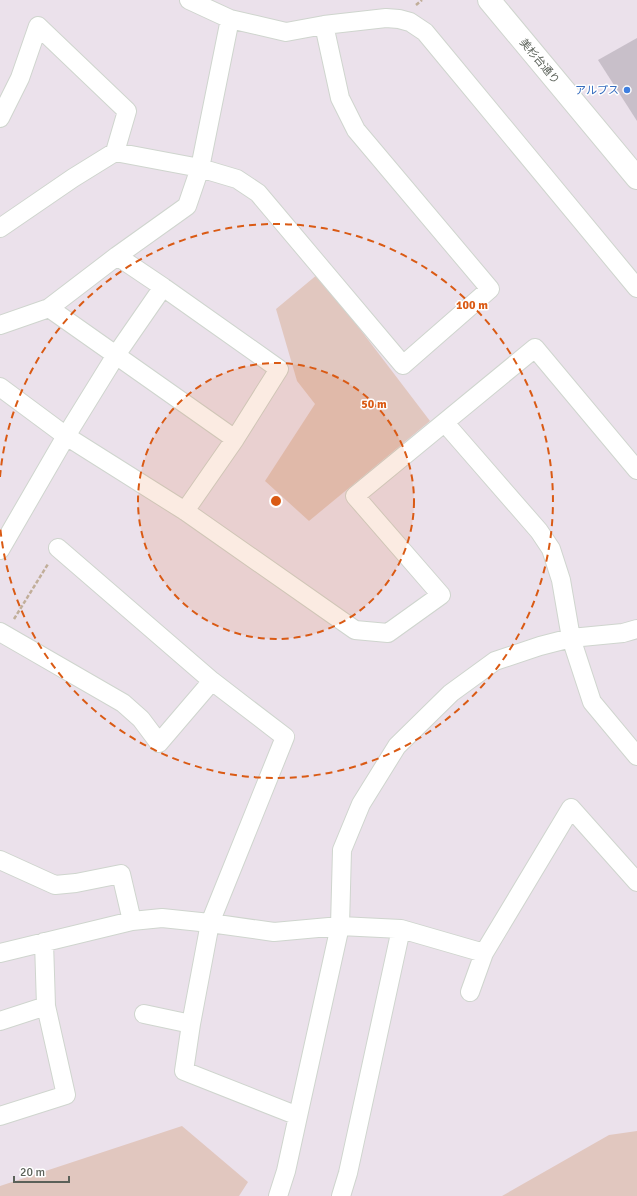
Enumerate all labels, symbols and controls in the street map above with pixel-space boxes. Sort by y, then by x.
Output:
street label: 美杉台通り [517,36,562,87]
place label: アルプス [575,84,619,97]
marker: アルプス [622,85,632,95]
text: 100 m [456,298,488,313]
text: 50 m [361,397,387,412]
centre of rings [269,494,283,508]
scale bar [14,1158,69,1184]
text: 20 m [20,1165,45,1180]

